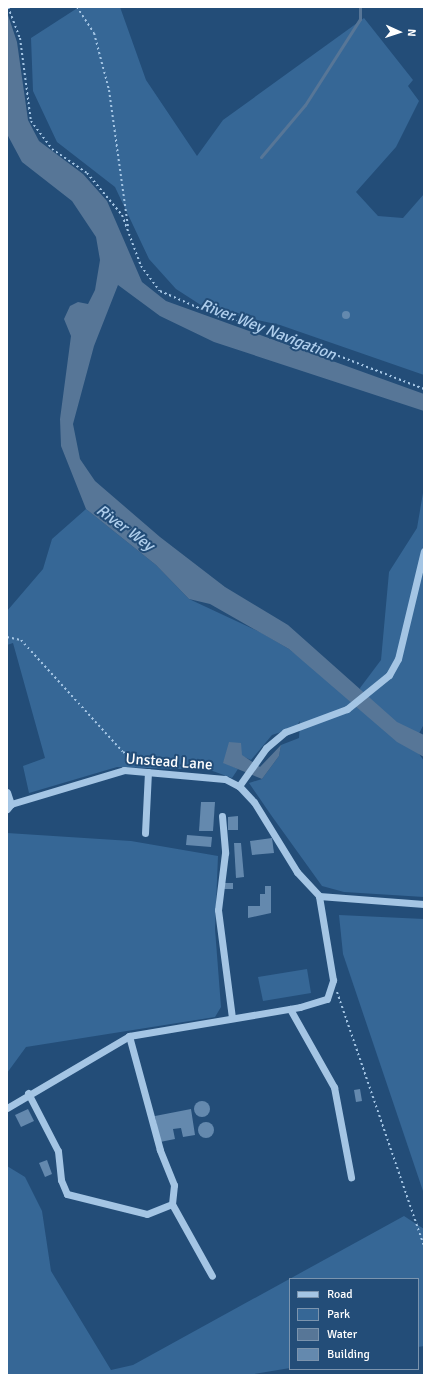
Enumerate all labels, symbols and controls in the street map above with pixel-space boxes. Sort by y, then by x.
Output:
north arrow [379,12,419,52]
text: N [405,28,418,37]
water label: River Wey Navigation [197,295,339,365]
water label: River Wey [92,501,158,555]
street label: Unstead Lane [125,750,213,774]
legend [289,1278,419,1370]
text: Road [327,1287,353,1302]
text: Park [327,1307,350,1322]
text: Water [327,1327,357,1342]
text: Building [327,1347,370,1362]

